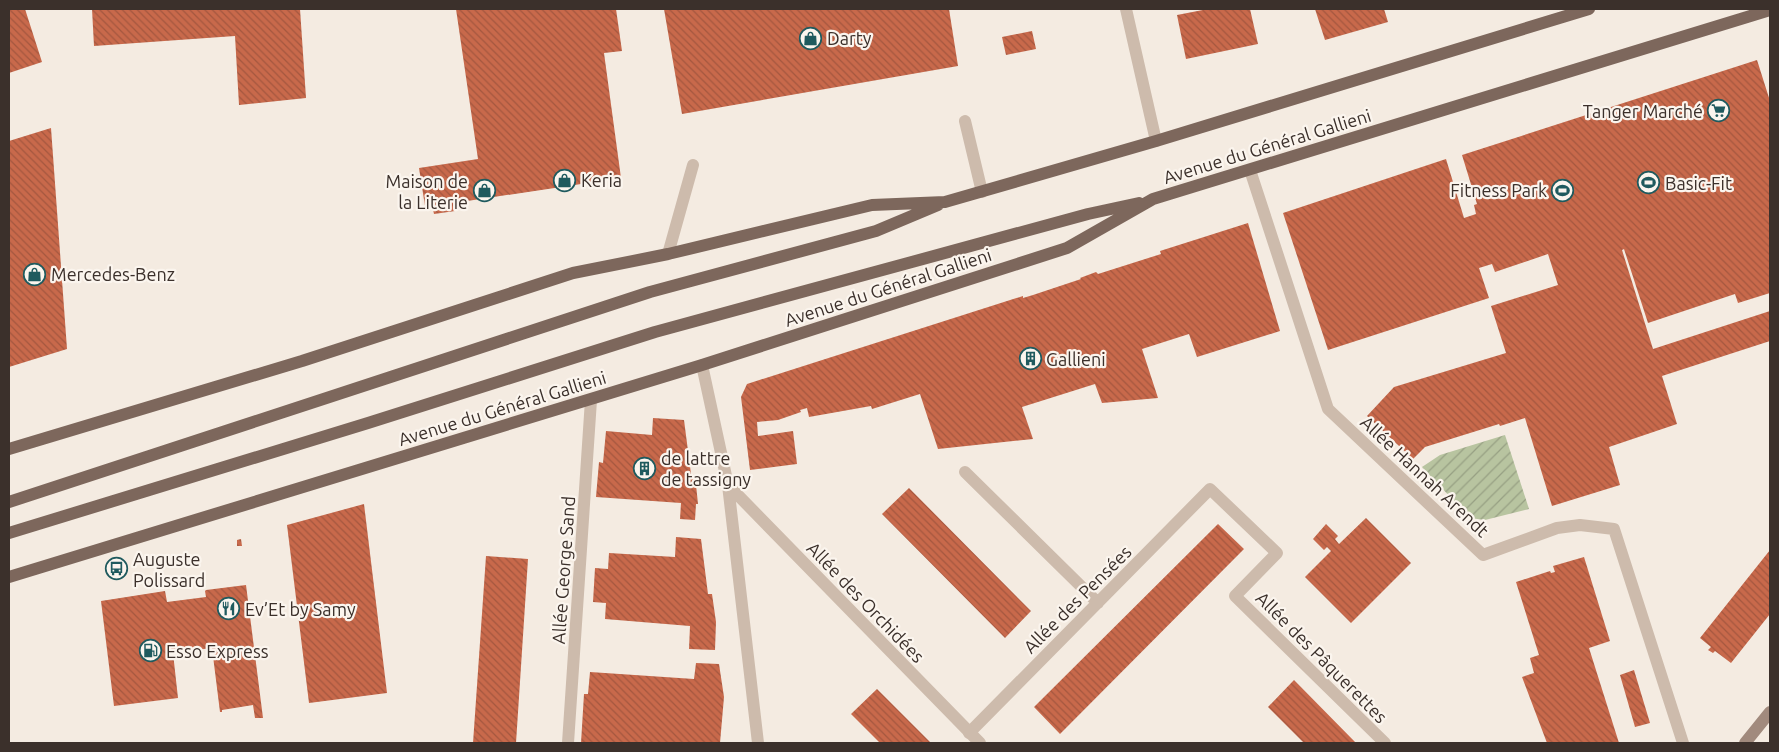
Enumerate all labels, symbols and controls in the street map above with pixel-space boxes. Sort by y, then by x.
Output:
shop icon: Darty [799,26,823,50]
place label: Darty [827,28,872,48]
supermarket icon: Tanger Marché [1707,99,1731,123]
place label: Tanger Marché [1583,101,1703,121]
street label: Avenue du Général Gallieni [1161,105,1373,187]
shop icon: Keria [553,168,577,192]
place label: Keria [581,170,622,190]
place label: Maison de la Literie [386,171,468,212]
sports icon: Basic-Fit [1637,171,1661,195]
place label: Basic-Fit [1665,173,1732,193]
sports icon: Fitness Park [1551,178,1575,202]
shop icon: Maison de la Literie [472,179,496,203]
place label: Fitness Park [1450,180,1547,200]
street label: Avenue du Général Gallieni [782,244,994,330]
shop icon: Mercedes-Benz [23,262,47,286]
place label: Mercedes-Benz [51,264,175,284]
building icon: Gallieni [1018,347,1042,371]
place label: Gallieni [1046,349,1106,369]
street label: Avenue du Général Gallieni [396,367,608,449]
street label: Allée Hannah Arendt [1357,412,1493,540]
place label: de lattre de tassigny [661,448,751,489]
building icon: de lattre de tassigny [633,456,657,480]
street label: Allée George Sand [548,495,578,645]
street label: Allée des Orchidées [803,538,929,666]
street label: Allée des Pensées [1019,541,1135,657]
place label: Auguste Polissard [133,549,205,590]
bus stop icon: Auguste Polissard [105,557,129,581]
street label: Allée des Pâquerettes [1252,587,1392,727]
restaurant icon: Ev’Et by Samy [217,597,241,621]
place label: Ev’Et by Samy [245,599,356,619]
fuel station icon: Esso Express [138,639,162,663]
place label: Esso Express [166,641,269,661]

